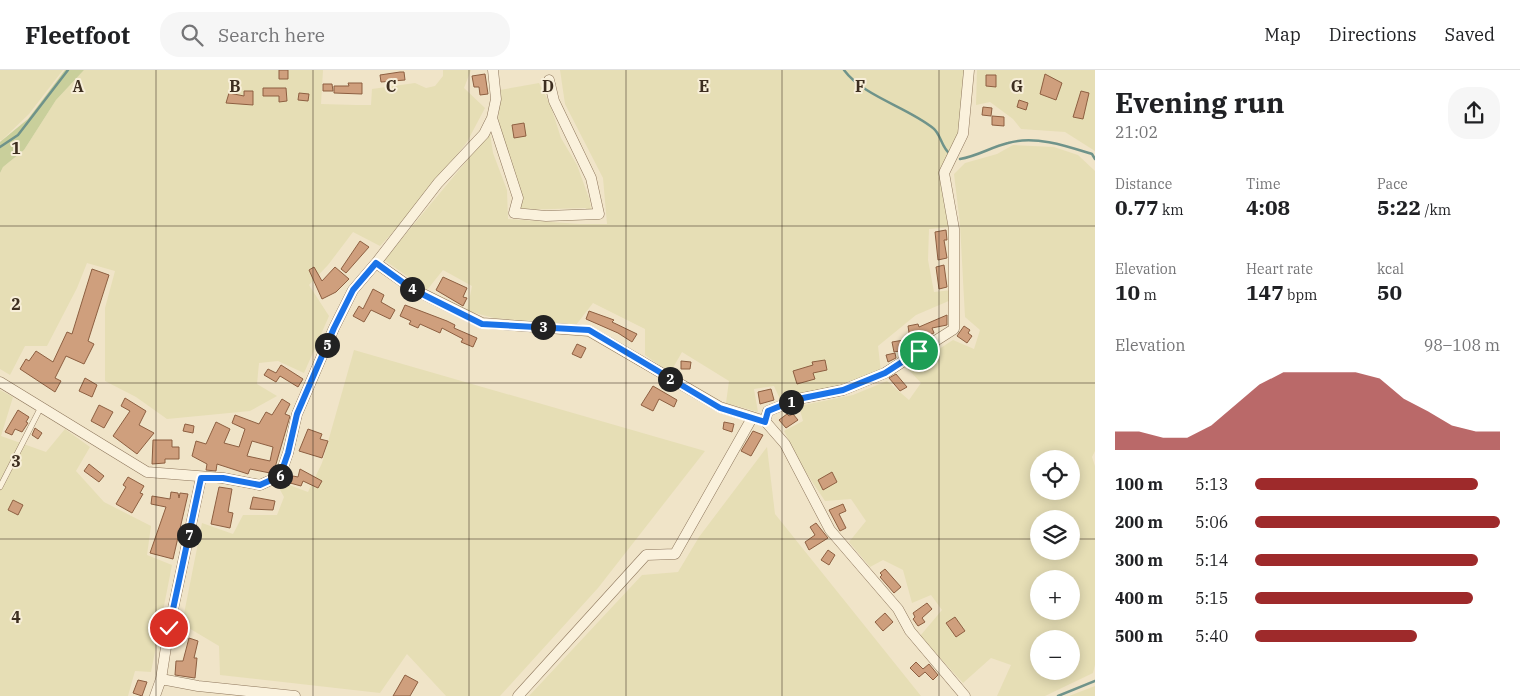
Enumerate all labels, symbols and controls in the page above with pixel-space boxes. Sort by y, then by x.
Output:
search box [160,12,510,57]
text: Fleetfoot [25,19,130,51]
icon: search [178,21,206,49]
text: Search here [218,23,325,47]
text: Map [1264,23,1301,46]
text: Directions [1329,23,1417,46]
text: Saved [1445,23,1495,46]
text: A [72,76,84,96]
text: B [229,76,241,96]
text: C [386,76,396,96]
text: D [542,76,554,96]
text: E [699,76,709,96]
text: F [855,76,865,96]
text: G [1011,76,1023,96]
text: Evening run [1115,84,1284,121]
button: share [1448,87,1500,139]
text: 21:02 [1115,122,1158,142]
text: 1 [11,138,21,158]
text: Distance [1115,175,1172,193]
text: Time [1246,175,1280,193]
text: Pace [1377,175,1408,193]
text: 0.77 [1115,193,1159,221]
text: 4:08 [1246,193,1290,221]
text: 5:22 [1377,193,1421,221]
text: km [1159,201,1184,219]
text: /km [1421,201,1451,219]
text: Elevation [1115,260,1177,278]
text: Heart rate [1246,260,1313,278]
text: kcal [1377,260,1404,278]
pin: 4 [400,276,424,302]
text: 10 [1115,278,1140,306]
text: 147 [1246,278,1284,306]
text: 50 [1377,278,1402,306]
text: 4 [408,280,417,298]
text: m [1140,286,1157,304]
text: bpm [1284,286,1317,304]
text: 2 [11,294,21,314]
pin: 3 [530,314,556,340]
text: 3 [539,318,548,336]
pin [898,330,940,372]
pin: 5 [314,332,340,358]
text: Elevation [1115,335,1185,355]
text: 98–108 m [1424,335,1500,355]
text: 5 [323,336,332,354]
icon: arrive [905,337,933,365]
pin: 2 [658,366,682,392]
text: 2 [666,370,675,388]
pin: 1 [778,390,804,414]
text: 1 [787,393,796,411]
map controls [1030,450,1080,680]
button: locate [1030,450,1080,500]
text: 3 [11,451,21,471]
pin: 6 [268,464,292,488]
text: 6 [276,467,285,485]
text: 100 m [1115,474,1163,494]
text: 5:13 [1195,474,1228,494]
button: layers [1030,510,1080,560]
text: 200 m [1115,512,1163,532]
text: 5:06 [1195,512,1228,532]
pin: 7 [176,522,202,548]
text: 7 [185,526,194,544]
text: 300 m [1115,550,1163,570]
text: 5:14 [1195,550,1228,570]
button: + [1030,570,1080,620]
text: 400 m [1115,588,1163,608]
text: 5:15 [1195,588,1228,608]
text: 4 [11,607,21,627]
pin [148,607,190,649]
icon: check [155,614,183,642]
text: 500 m [1115,626,1163,646]
text: 5:40 [1195,626,1228,646]
button: − [1030,630,1080,680]

